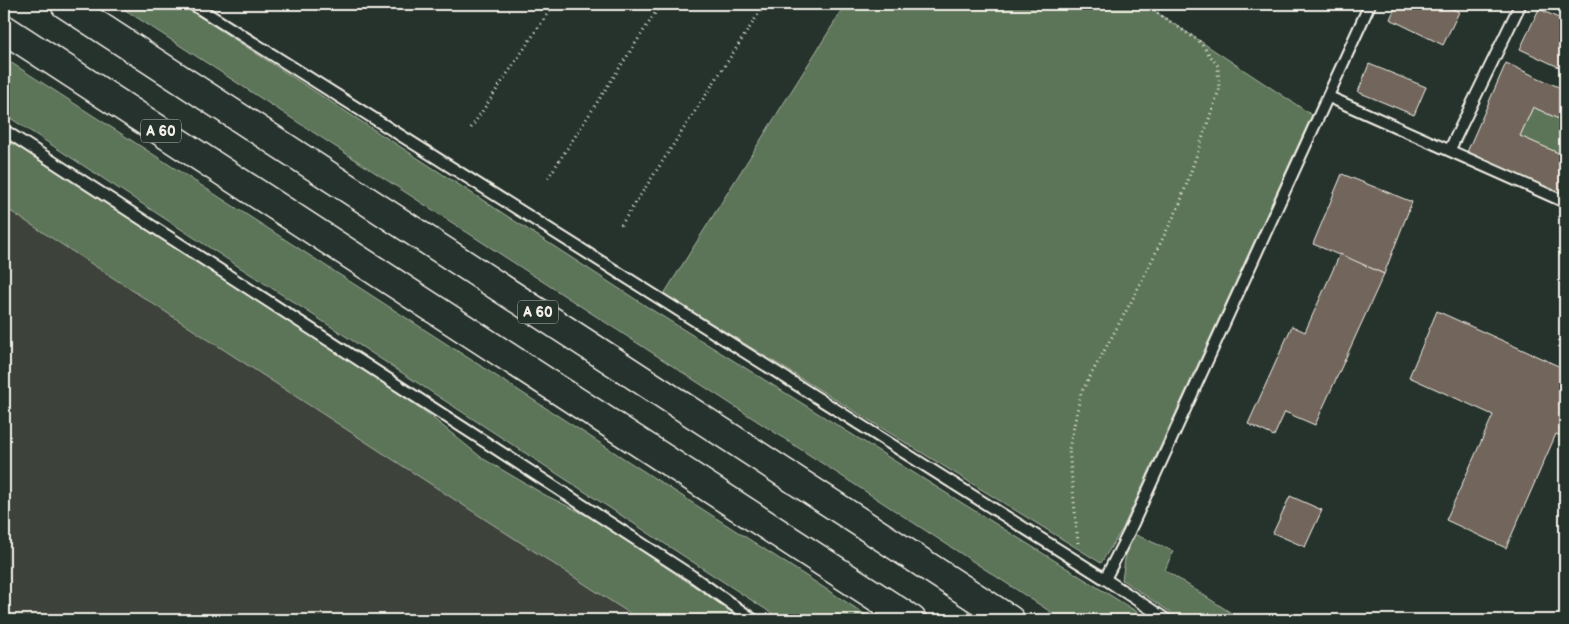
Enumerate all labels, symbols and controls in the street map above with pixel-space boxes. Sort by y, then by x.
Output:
road number: A 60 [141,120,181,142]
road number: A 60 [518,300,558,324]

